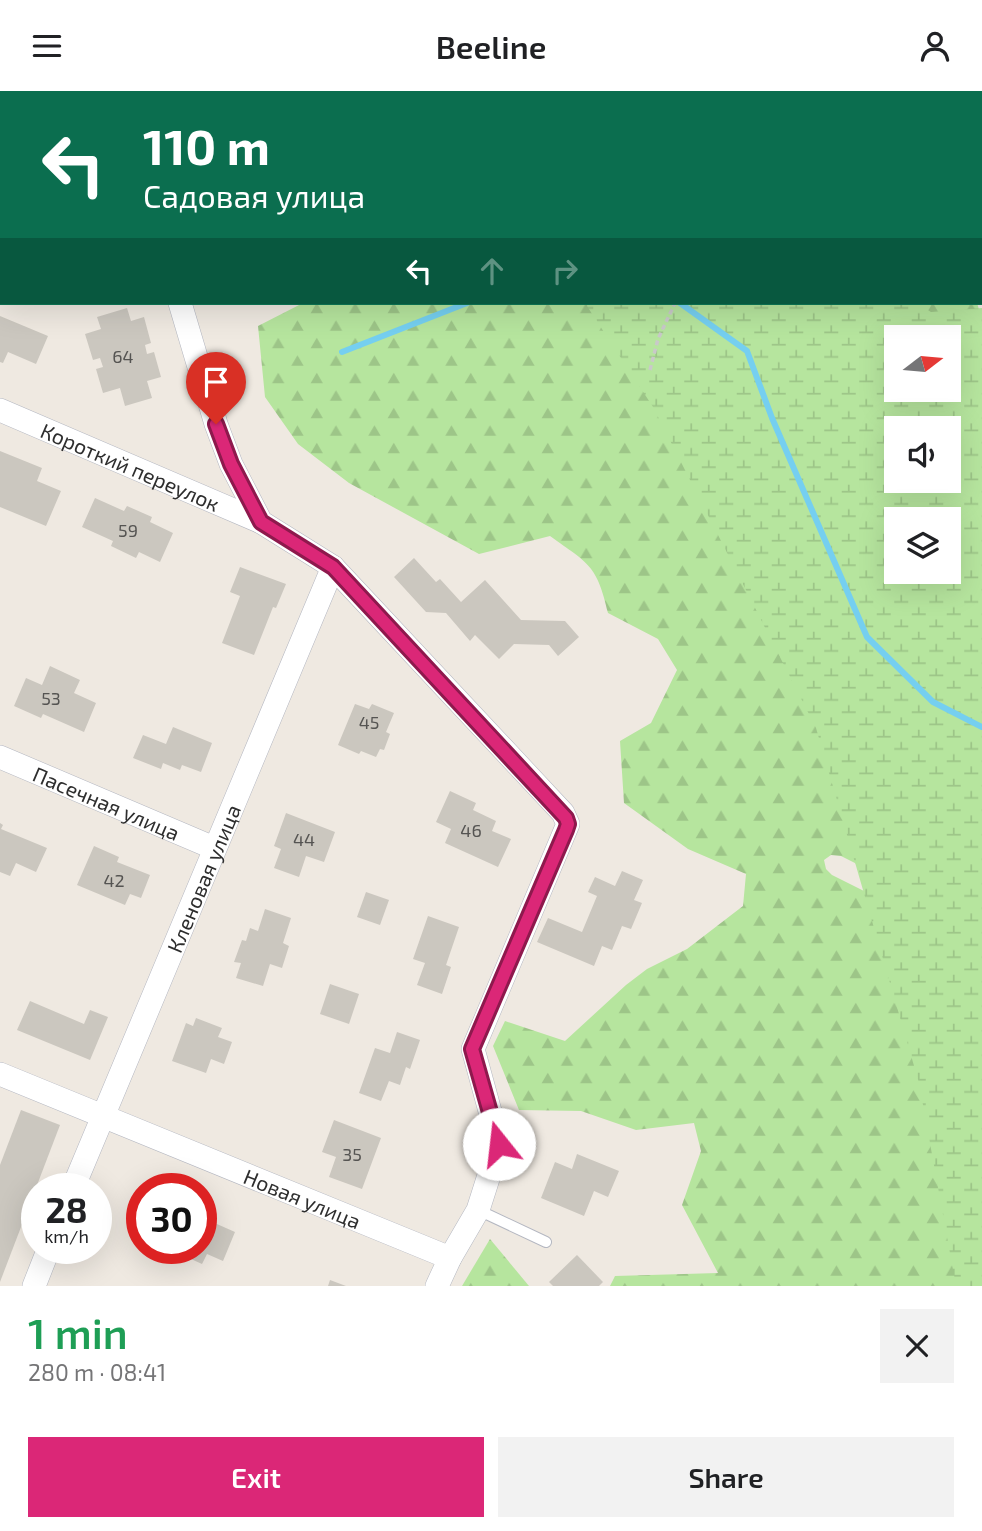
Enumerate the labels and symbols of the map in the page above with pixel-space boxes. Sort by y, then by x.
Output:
north arrow [884,325,961,403]
house number: 64 [112,345,134,367]
pin [186,352,246,424]
street label: Короткий переулок [37,417,224,515]
house number: 59 [118,519,138,541]
house number: 53 [41,687,61,709]
house number: 45 [359,711,379,733]
street label: Пасечная улица [30,760,184,845]
street label: Кленовая улица [161,800,245,956]
house number: 46 [460,819,482,841]
house number: 44 [293,828,315,850]
house number: 42 [103,869,125,891]
position arrow [462,1107,536,1181]
house number: 35 [342,1143,362,1165]
street label: Новая улица [241,1163,365,1233]
speed limit sign: 30 [126,1173,217,1264]

